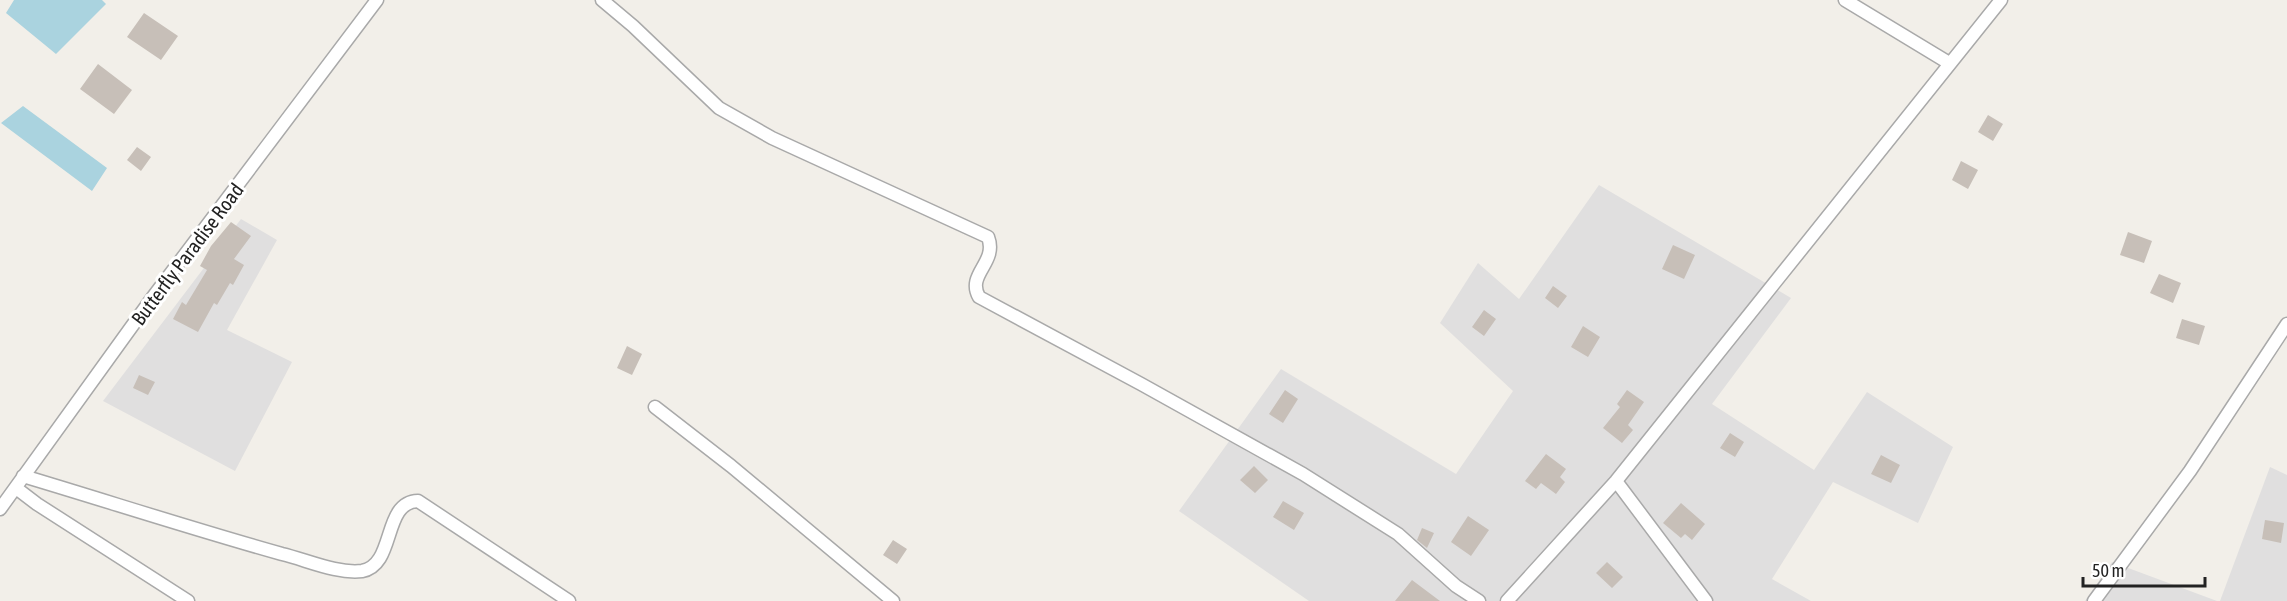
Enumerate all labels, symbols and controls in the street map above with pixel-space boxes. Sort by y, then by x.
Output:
street label: Butterfly Paradise Road [126,179,248,329]
scale bar [2083,550,2204,588]
text: 50 m [2092,560,2124,581]

